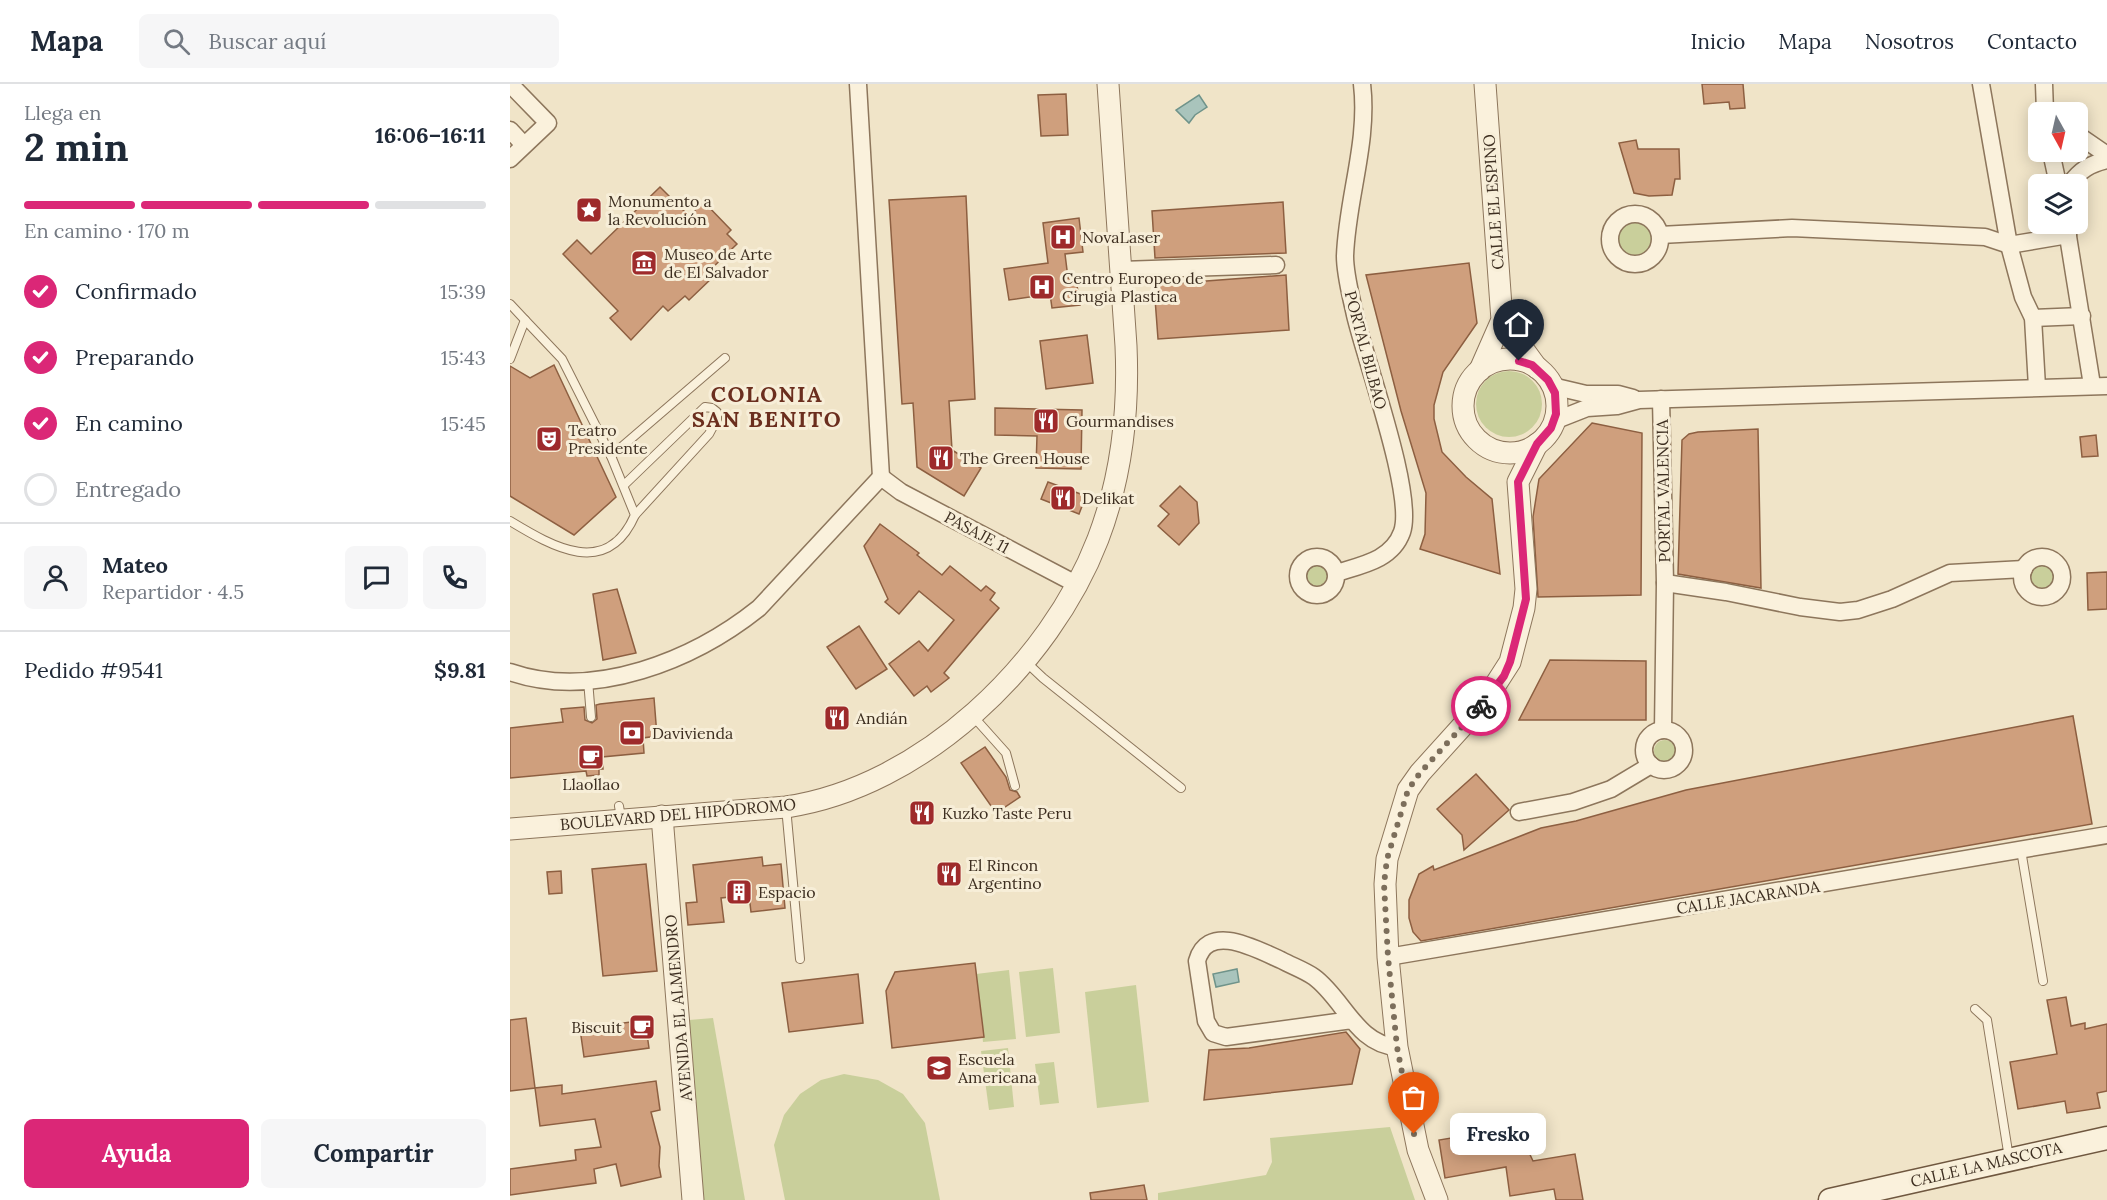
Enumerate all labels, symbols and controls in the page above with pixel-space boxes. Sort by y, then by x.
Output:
search box [139,14,559,68]
text: Mapa [30,23,103,59]
icon: search [160,25,193,58]
text: Buscar aquí [208,27,327,55]
text: Inicio [1690,28,1745,55]
text: Mapa [1778,28,1832,55]
text: Nosotros [1865,28,1954,55]
text: Contacto [1987,28,2077,55]
text: Llega en [24,100,101,125]
north arrow [2028,102,2088,162]
map controls [2028,102,2088,234]
text: 16:06–16:11 [375,121,486,149]
text: 2 min [24,122,129,172]
street label: CALLE EL ESPINO [1478,134,1508,270]
button: layers [2028,174,2088,234]
place label: Monumento a la Revolución [608,191,712,229]
place icon: Monumento a la Revolución [574,195,604,225]
text: En camino · 170 m [24,218,190,243]
hospital icon: NovaLaser [1048,222,1078,252]
place label: NovaLaser [1082,227,1160,247]
place label: Museo de Arte de El Salvador [664,244,773,282]
museum icon: Museo de Arte de El Salvador [629,248,659,278]
place label: Centro Europeo de Cirugia Plastica [1062,268,1204,306]
hospital icon: Centro Europeo de Cirugia Plastica [1027,272,1057,302]
icon: check [24,275,57,308]
text: Confirmado [75,277,197,305]
text: 15:39 [440,279,486,304]
street label: PORTAL BILBAO [1341,288,1391,412]
pin [1493,299,1544,361]
icon: home [1502,308,1535,341]
icon: check [24,341,57,374]
text: Preparando [75,343,194,371]
text: 15:43 [441,345,486,370]
district label: COLONIA SAN BENITO [692,380,842,433]
restaurant icon: Gourmandises [1031,406,1061,436]
icon: check [24,407,57,440]
text: En camino [75,409,183,437]
text: 15:45 [441,411,486,436]
place label: Gourmandises [1066,411,1174,431]
street label: PORTAL VALENCIA [1652,418,1674,563]
place label: Teatro Presidente [568,420,648,458]
theatre icon: Teatro Presidente [534,424,564,454]
restaurant icon: The Green House [926,443,956,473]
place label: The Green House [960,448,1090,468]
text: Entregado [75,475,181,503]
restaurant icon: Delikat [1048,483,1078,513]
place label: Delikat [1082,488,1135,508]
street label: PASAJE 11 [941,507,1013,558]
button: person [24,546,87,609]
button: chat [345,546,408,609]
button: phone [423,546,486,609]
text: Mateo [102,551,168,579]
text: Repartidor · 4.5 [102,579,244,604]
text: Pedido #9541 [24,656,163,684]
text: $9.81 [434,656,486,684]
courier [1451,676,1511,736]
icon: bike [1465,690,1498,723]
restaurant icon: Andián [822,703,852,733]
place label: Andián [855,708,908,728]
bank icon: Davivienda [617,718,647,748]
place label: Davivienda [652,723,733,743]
cafe icon: Llaollao [576,742,606,772]
place label: Llaollao [562,774,620,794]
street label: BOULEVARD DEL HIPÓDROMO [559,794,797,834]
restaurant icon: Kuzko Taste Peru [907,798,937,828]
place label: Kuzko Taste Peru [942,803,1072,823]
place label: El Rincon Argentino [967,855,1042,893]
restaurant icon: El Rincon Argentino [934,859,964,889]
street label: CALLE JACARANDA [1675,876,1822,918]
building icon: Espacio [724,877,754,907]
place label: Espacio [758,882,816,902]
street label: AVENIDA EL ALMENDRO [660,914,696,1103]
cafe icon: Biscuit [627,1012,657,1042]
place label: Biscuit [571,1017,623,1037]
place label: Escuela Americana [957,1049,1037,1087]
school or university icon: Escuela Americana [924,1053,954,1083]
pin [1388,1072,1439,1134]
icon: bag [1397,1081,1430,1114]
callout: Fresko [1450,1113,1546,1155]
button: Ayuda [24,1119,249,1188]
button: Compartir [261,1119,486,1188]
text: Fresko [1466,1121,1530,1146]
street label: CALLE LA MASCOTA [1908,1137,2065,1191]

